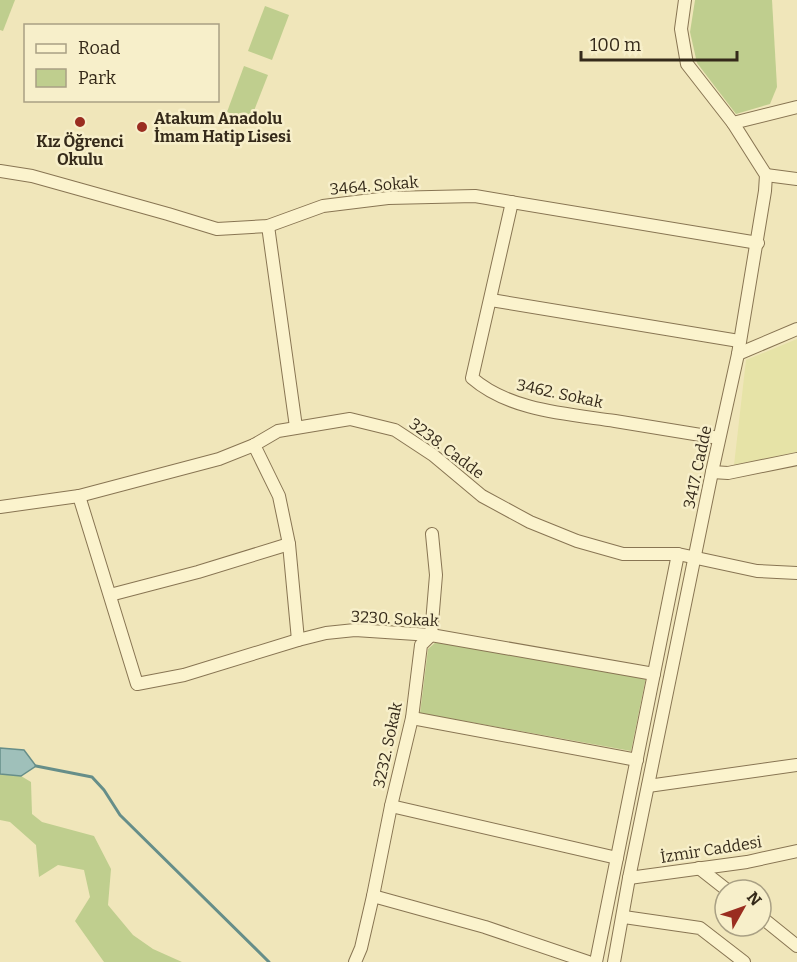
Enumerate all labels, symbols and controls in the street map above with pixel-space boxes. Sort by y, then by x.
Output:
legend [24,24,219,102]
scale bar [581,24,737,62]
text: 100 m [590,34,641,56]
text: Road [78,37,121,59]
text: Park [78,67,117,89]
place label: Atakum Anadolu İmam Hatip Lisesi [154,109,291,146]
marker: Kız Öğrenci Okulu [73,115,87,129]
marker: Atakum Anadolu İmam Hatip Lisesi [135,120,149,134]
place label: Kız Öğrenci Okulu [36,132,124,169]
street label: 3464. Sokak [329,172,419,199]
street label: 3462. Sokak [515,375,605,412]
street label: 3238. Cadde [405,414,488,483]
street label: 3417. Cadde [679,424,716,510]
street label: 3230. Sokak [351,607,439,630]
street label: 3232. Sokak [369,700,406,790]
street label: İzmir Caddesi [659,832,763,867]
north arrow [713,878,773,938]
text: N [743,888,765,910]

